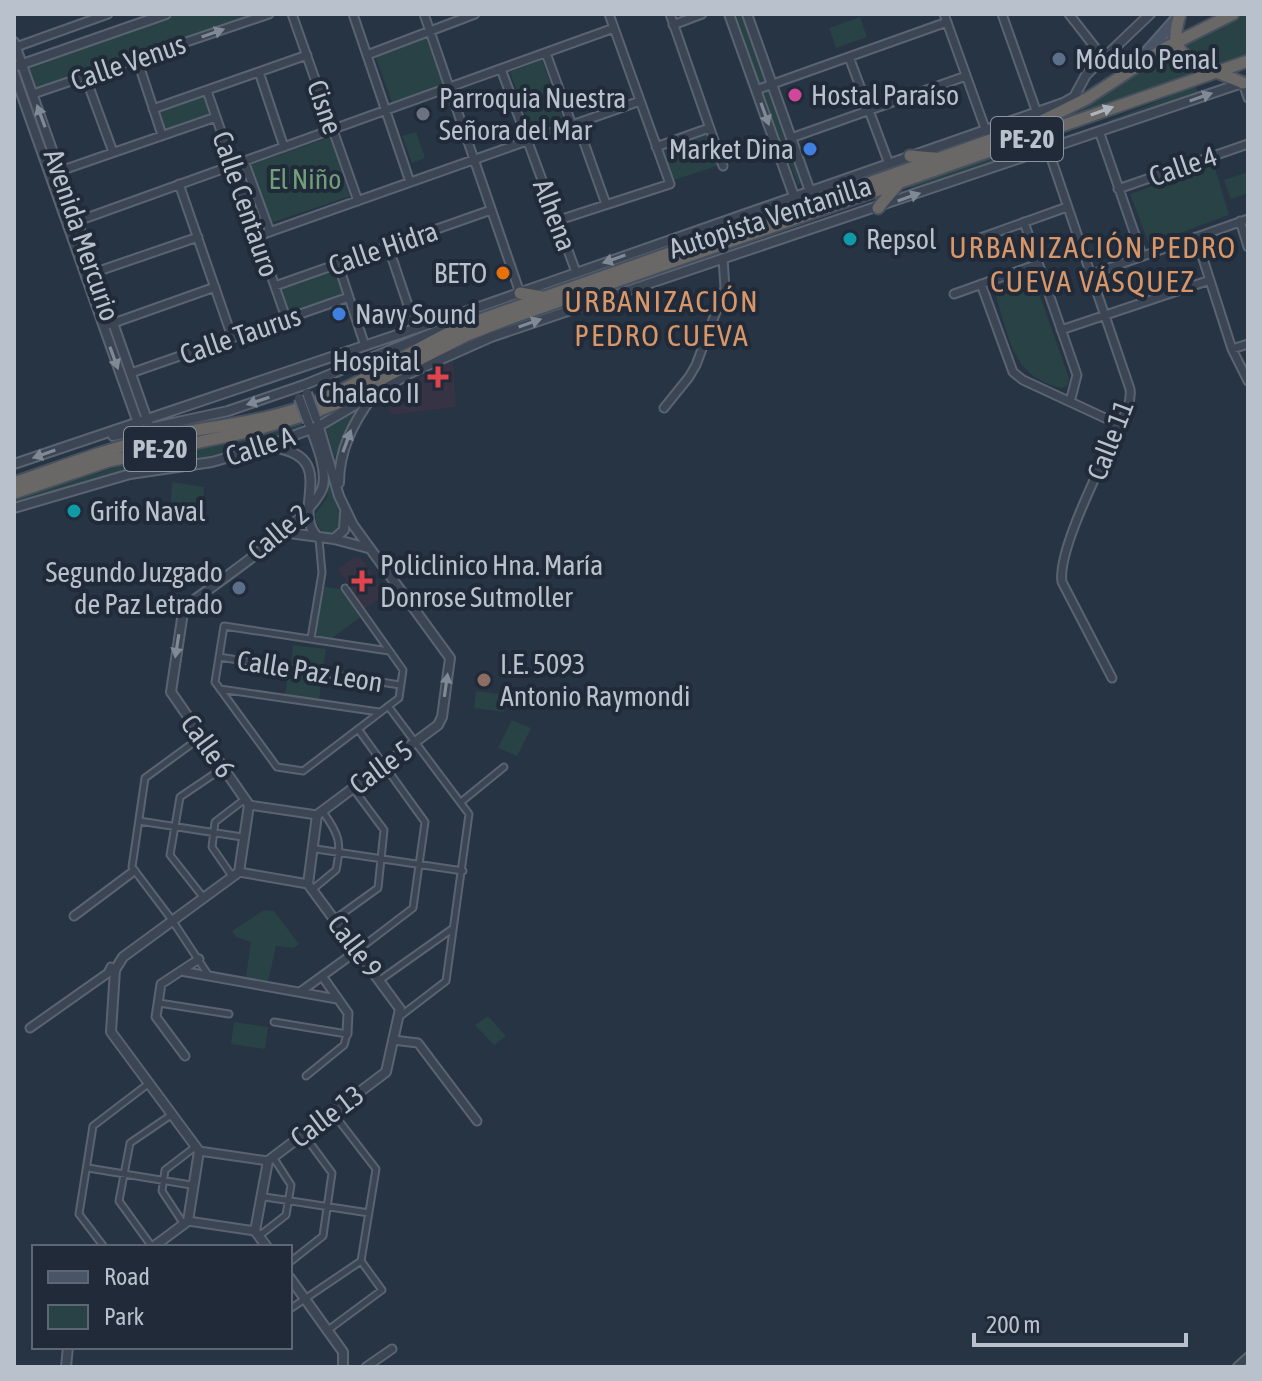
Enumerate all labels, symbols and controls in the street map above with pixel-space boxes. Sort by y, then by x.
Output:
one-way arrow [201,26,225,39]
street label: Calle Venus [66,27,190,97]
place label: Módulo Penal [1075,43,1219,75]
marker: Módulo Penal [1050,50,1068,68]
street label: Cisne [301,76,349,138]
place label: Hostal Paraíso [811,79,959,111]
place label: Parroquia Nuestra Señora del Mar [439,82,626,146]
marker: Hostal Paraíso [786,86,804,104]
one-way arrow [1189,90,1213,102]
one-way arrow [759,102,771,126]
one-way arrow [34,104,46,128]
one-way arrow [1090,104,1114,117]
marker: Parroquia Nuestra Señora del Mar [414,105,432,123]
road number: PE-20 [991,117,1063,161]
street label: Calle Centauro [206,127,286,281]
place label: Market Dina [669,133,794,165]
street label: Calle 4 [1145,139,1221,193]
marker: Market Dina [801,140,819,158]
street label: Avenida Mercurio [38,145,126,325]
park label: El Niño [269,163,341,195]
street label: Autopista Ventanilla [665,169,875,265]
street label: Alhena [527,175,583,255]
one-way arrow [898,190,922,202]
street label: Calle Hidra [324,214,442,282]
place label: Repsol [866,223,937,255]
marker: Repsol [841,230,859,248]
district label: URBANIZACIÓN PEDRO CUEVA VÁSQUEZ [949,230,1237,298]
one-way arrow [602,253,626,265]
place label: BETO [434,257,487,289]
marker: BETO [494,264,512,282]
district label: URBANIZACIÓN PEDRO CUEVA [564,284,760,352]
place label: Navy Sound [355,298,477,330]
street label: Calle Taurus [176,299,304,371]
marker: Navy Sound [330,305,348,323]
one-way arrow [518,317,542,329]
place label: Hospital Chalaco II [319,345,421,409]
one-way arrow [108,346,121,370]
marker: Hospital Chalaco II [427,366,449,388]
one-way arrow [245,395,269,407]
street label: Calle 11 [1080,395,1140,485]
street label: Calle A [222,420,299,472]
road number: PE-20 [124,427,196,471]
one-way arrow [341,428,354,452]
one-way arrow [32,448,56,460]
place label: Grifo Naval [90,495,206,527]
street label: Calle 2 [241,497,315,567]
marker: Grifo Naval [65,502,83,520]
place label: Policlinico Hna. María Donrose Sutmoller [380,549,603,613]
place label: Segundo Juzgado de Paz Letrado [46,556,223,620]
marker: Policlinico Hna. María Donrose Sutmoller [351,570,373,592]
marker: Segundo Juzgado de Paz Letrado [230,579,248,597]
one-way arrow [170,634,183,659]
street label: Calle Paz Leon [235,644,385,698]
place label: I.E. 5093 Antonio Raymondi [500,648,690,712]
marker: I.E. 5093 Antonio Raymondi [475,671,493,689]
one-way arrow [440,673,453,698]
street label: Calle 6 [175,708,241,784]
street label: Calle 5 [343,734,419,800]
street label: Calle 9 [321,908,389,984]
street label: Calle 13 [284,1078,370,1154]
legend [32,1245,292,1349]
text: Road [104,1263,150,1290]
scale bar [974,1297,1186,1347]
text: Park [104,1303,145,1330]
text: 200 m [986,1311,1040,1338]

